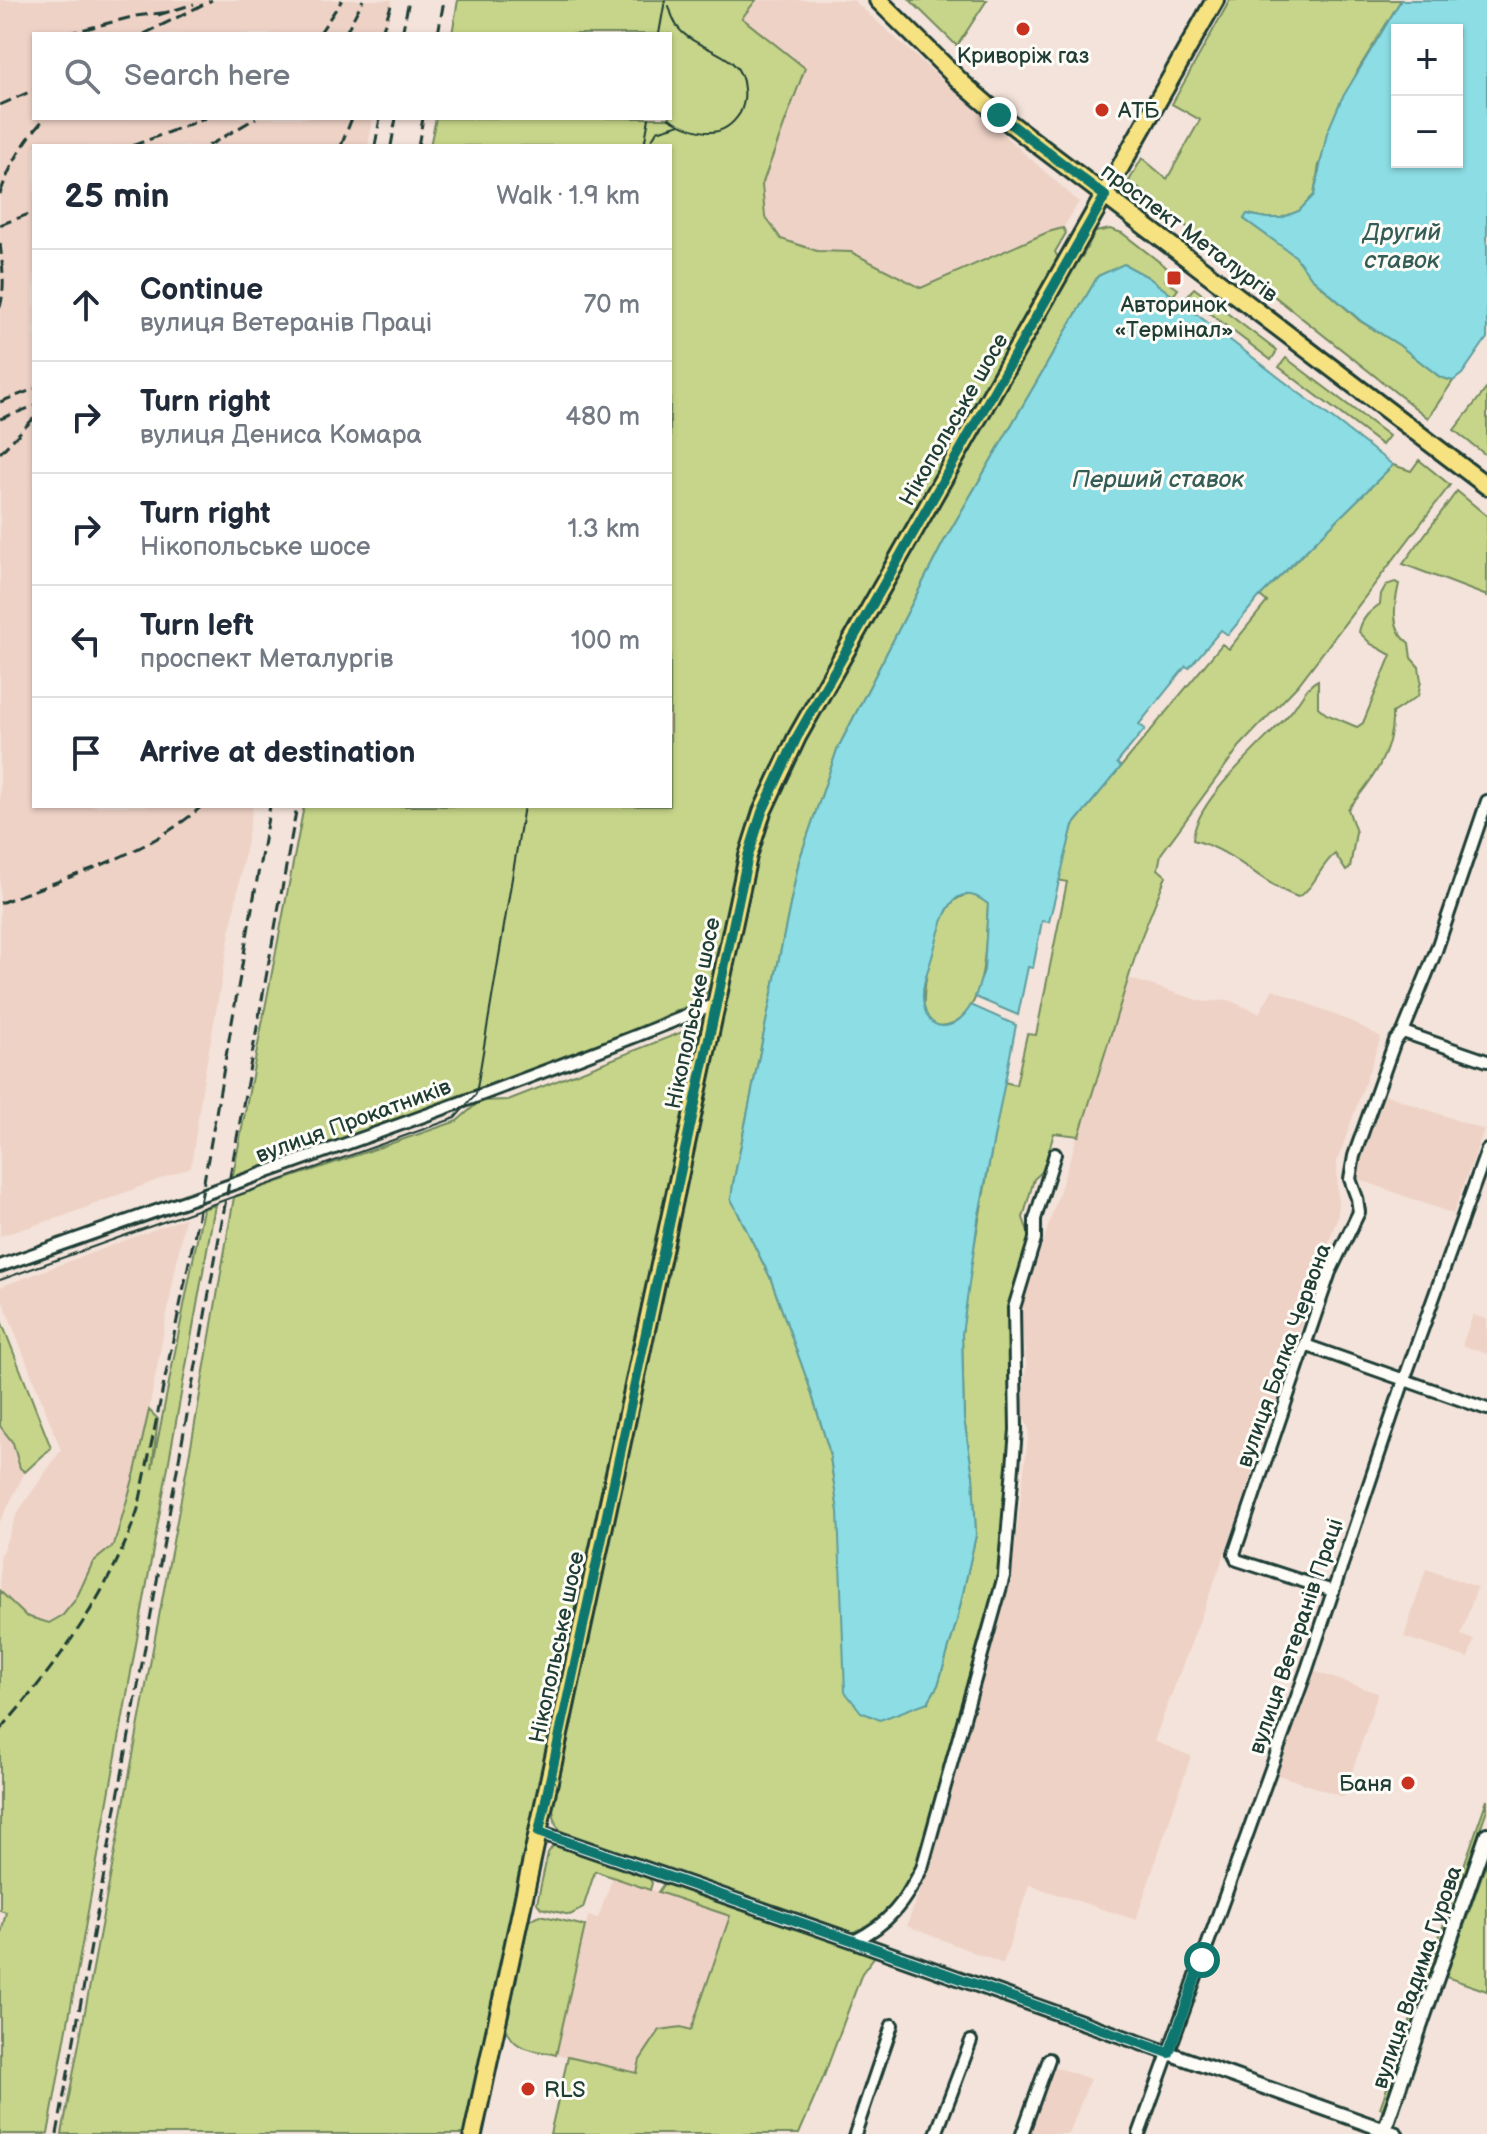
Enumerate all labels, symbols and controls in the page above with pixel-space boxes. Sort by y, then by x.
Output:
marker: Криворіж газ [1014,20,1032,38]
map controls [1391,24,1463,168]
button: + [1391,24,1463,96]
search box [32,32,672,120]
place label: Криворіж газ [957,43,1089,70]
icon: search [60,54,104,98]
text: Search here [124,58,290,94]
button: − [1391,96,1463,168]
route end [981,97,1017,133]
place label: АТБ [1117,98,1160,125]
marker: АТБ [1093,101,1111,119]
street label: проспект Металургів [1095,158,1283,309]
text: 25 min [64,176,169,217]
text: Walk · 1.9 km [496,181,640,212]
water label: Другий ставок [1361,218,1441,275]
marker: Авторинок «Термінал» [1165,269,1183,287]
text: Continue [140,272,263,308]
icon: ahead [64,283,108,327]
text: 70 m [583,290,640,321]
place label: Авторинок «Термінал» [1114,292,1234,344]
text: вулиця Ветеранів Праці [140,308,432,339]
street label: Нікопольське шосе [894,329,1015,511]
text: Turn right [140,384,271,420]
icon: right [64,395,108,439]
text: 480 m [565,402,640,433]
text: вулиця Дениса Комара [140,420,422,451]
water label: Перший ставок [1072,465,1244,494]
text: Turn right [140,496,271,532]
icon: right [64,507,108,551]
text: 1.3 km [568,514,640,545]
text: Нікопольське шосе [140,532,371,563]
text: Turn left [140,608,254,644]
icon: left [64,619,108,663]
text: 100 m [571,626,640,657]
text: проспект Металургів [140,644,393,675]
icon: arrive [64,731,108,775]
text: Arrive at destination [140,735,416,771]
street label: Нікопольське шосе [660,915,727,1112]
street label: вулиця Прокатників [252,1073,455,1169]
street label: вулиця Балка Червона [1231,1240,1338,1471]
street label: вулиця Ветеранів Праці [1243,1515,1349,1758]
street label: Нікопольське шосе [524,1549,591,1746]
place label: Баня [1339,1771,1392,1798]
marker: Баня [1399,1774,1417,1792]
street label: вулиця Вадима Гурова [1367,1862,1468,2093]
route start [1184,1942,1220,1978]
place label: RLS [544,2077,586,2104]
marker: RLS [519,2080,537,2098]

